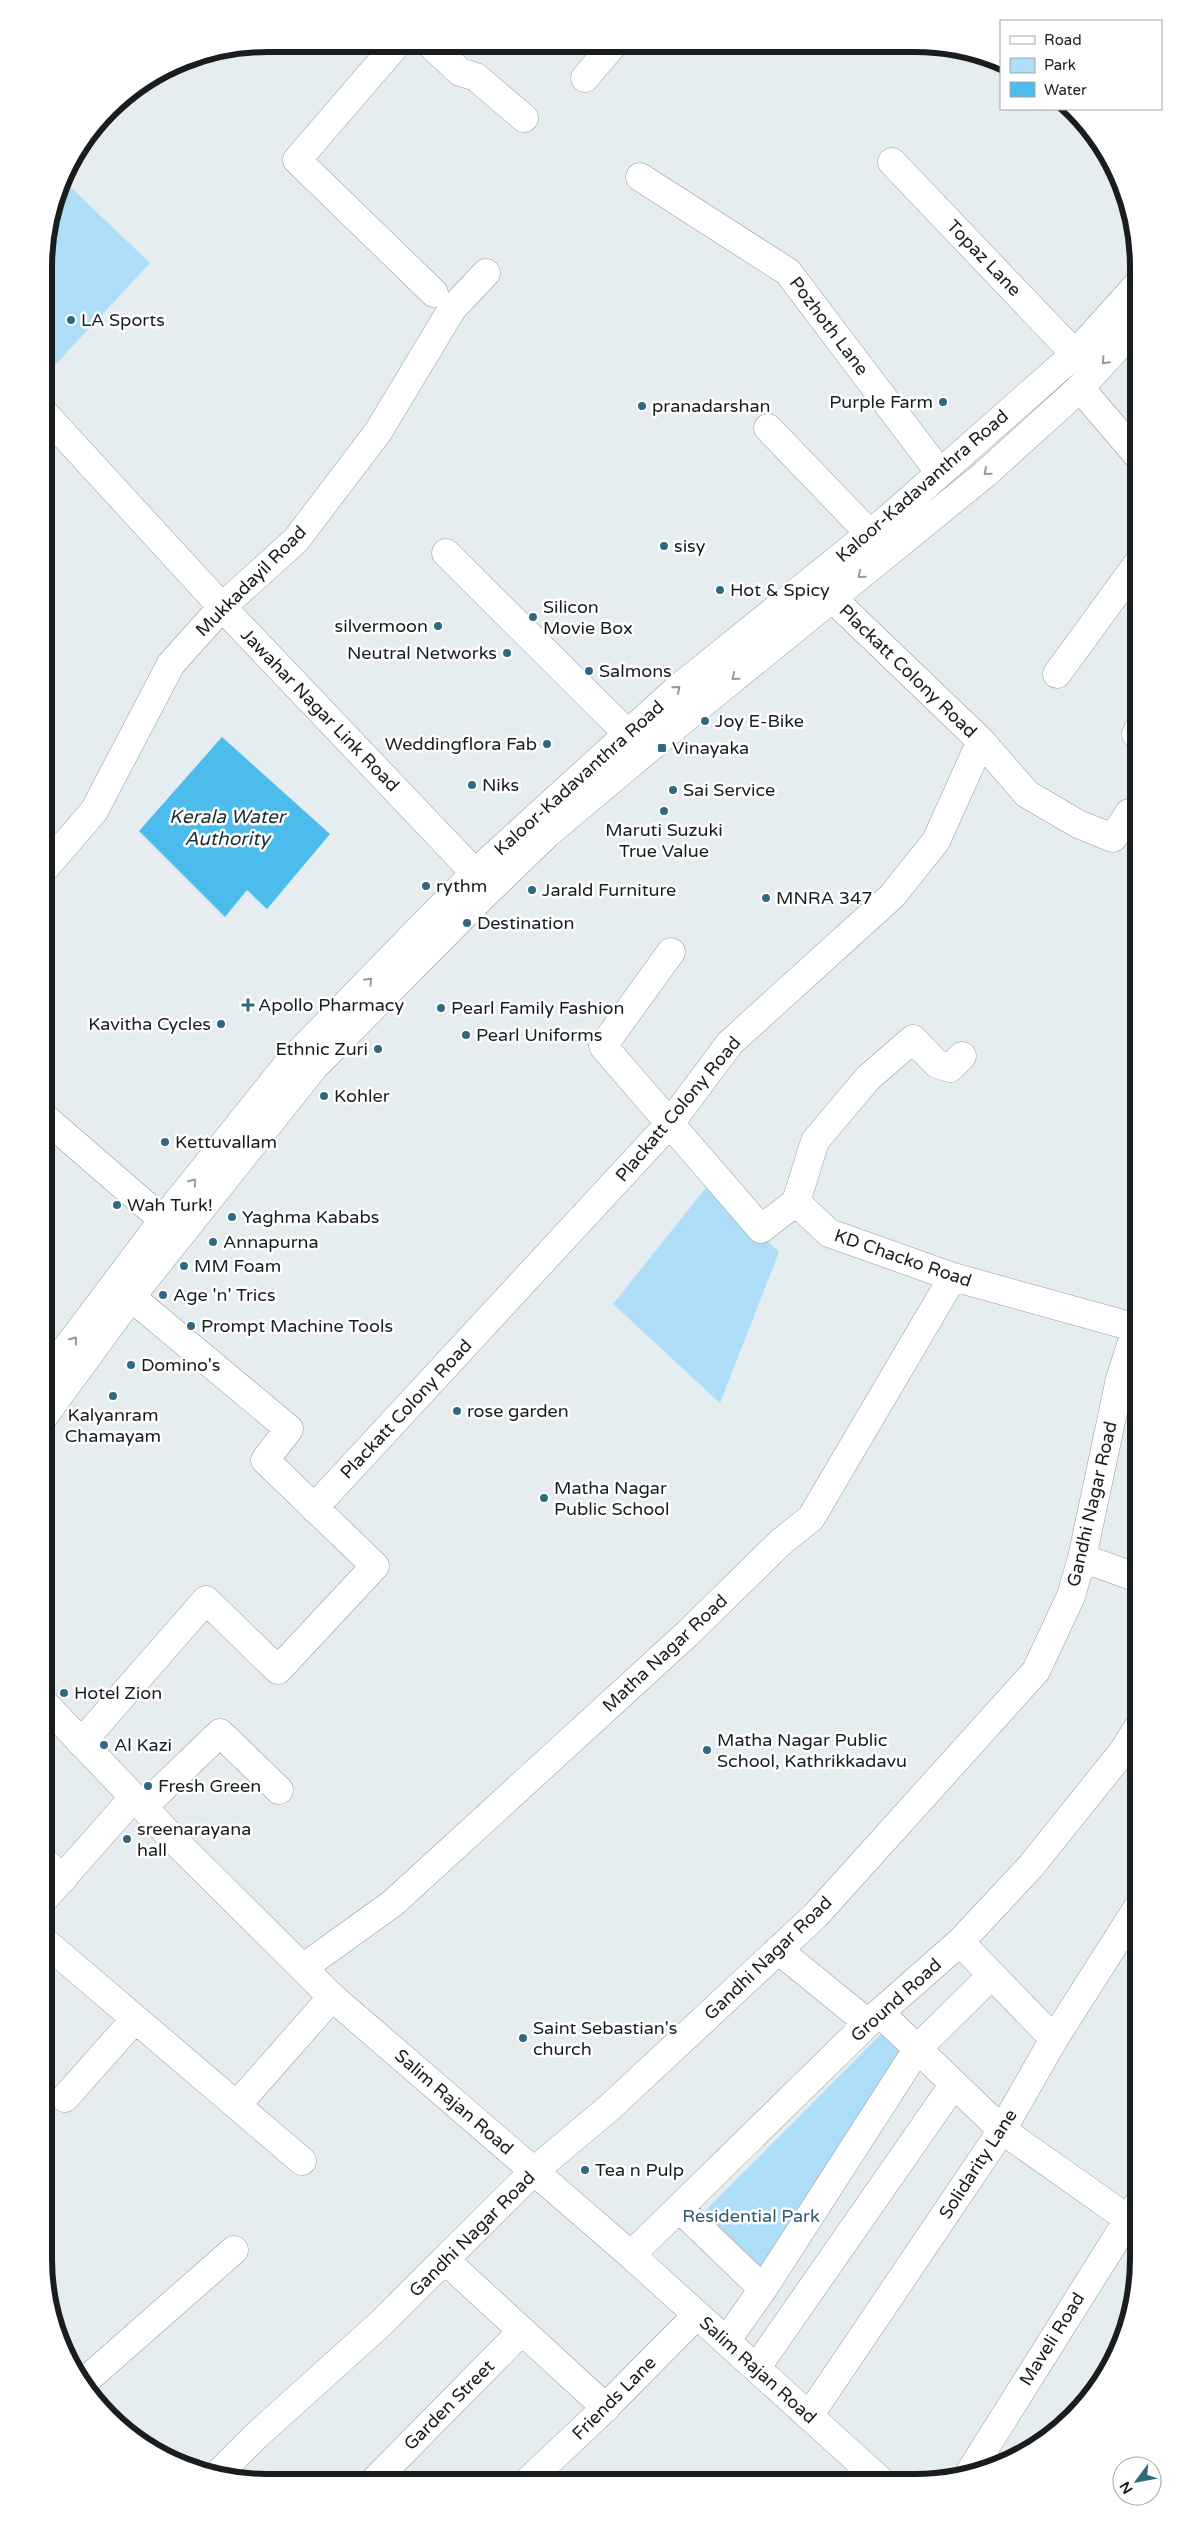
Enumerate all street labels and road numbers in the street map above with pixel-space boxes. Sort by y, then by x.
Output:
street label: Topaz Lane [942,215,1026,301]
street label: Pozhoth Lane [785,272,873,380]
street label: Kaloor-Kadavanthra Road [831,405,1013,567]
street label: Mukkadayil Road [191,521,311,641]
street label: Plackatt Colony Road [834,599,982,743]
street label: Jawahar Nagar Link Road [236,624,404,796]
street label: Kaloor-Kadavanthra Road [489,696,669,860]
street label: Plackatt Colony Road [611,1032,745,1186]
street label: KD Chacko Road [831,1224,975,1292]
street label: Plackatt Colony Road [336,1335,476,1483]
street label: Gandhi Nagar Road [1062,1419,1122,1589]
street label: Matha Nagar Road [598,1589,732,1717]
street label: Gandhi Nagar Road [700,1891,836,2025]
street label: Ground Road [846,1954,946,2046]
street label: Salim Rajan Road [390,2045,518,2159]
street label: Solidarity Lane [934,2105,1022,2223]
street label: Gandhi Nagar Road [404,2166,540,2302]
street label: Maveli Road [1015,2288,1089,2390]
street label: Salim Rajan Road [695,2312,821,2428]
street label: Friends Lane [568,2352,660,2444]
street label: Garden Street [399,2355,499,2455]

